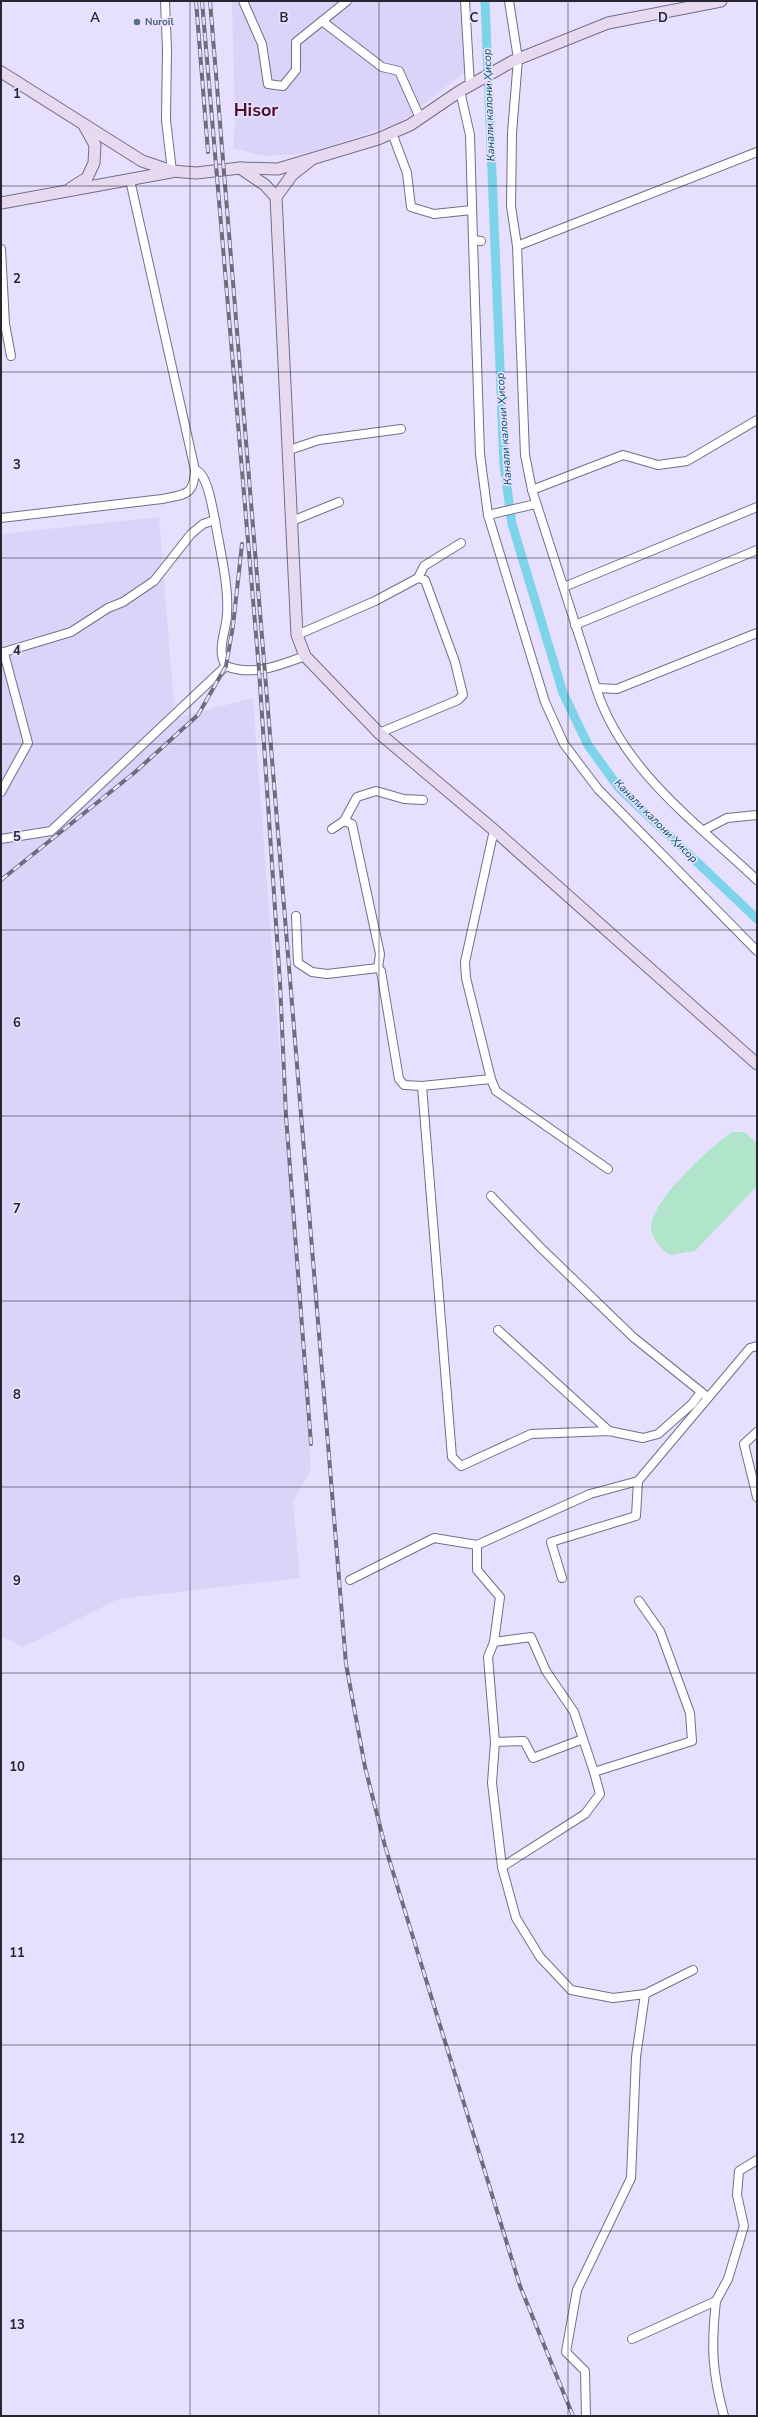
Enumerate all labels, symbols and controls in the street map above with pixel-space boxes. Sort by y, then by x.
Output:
text: A [90,9,100,27]
text: B [280,9,289,27]
text: C [470,9,479,27]
text: D [658,9,668,27]
place label: Nuroil [145,15,174,29]
marker: Nuroil [132,17,142,27]
water label: Канали калони Ҳисор [480,48,498,162]
text: 1 [13,85,21,103]
district label: Hisor [234,98,278,122]
text: 2 [13,270,21,288]
water label: Канали калони Ҳисор [493,372,515,486]
text: 3 [13,456,21,474]
text: 4 [13,642,21,660]
water label: Канали калони Ҳисор [611,776,701,866]
text: 5 [13,828,21,846]
text: 6 [13,1014,21,1032]
text: 7 [13,1200,21,1218]
text: 8 [13,1386,21,1404]
text: 9 [13,1572,21,1590]
text: 10 [9,1758,25,1776]
text: 11 [9,1944,25,1962]
text: 12 [9,2130,25,2148]
text: 13 [9,2316,25,2334]

